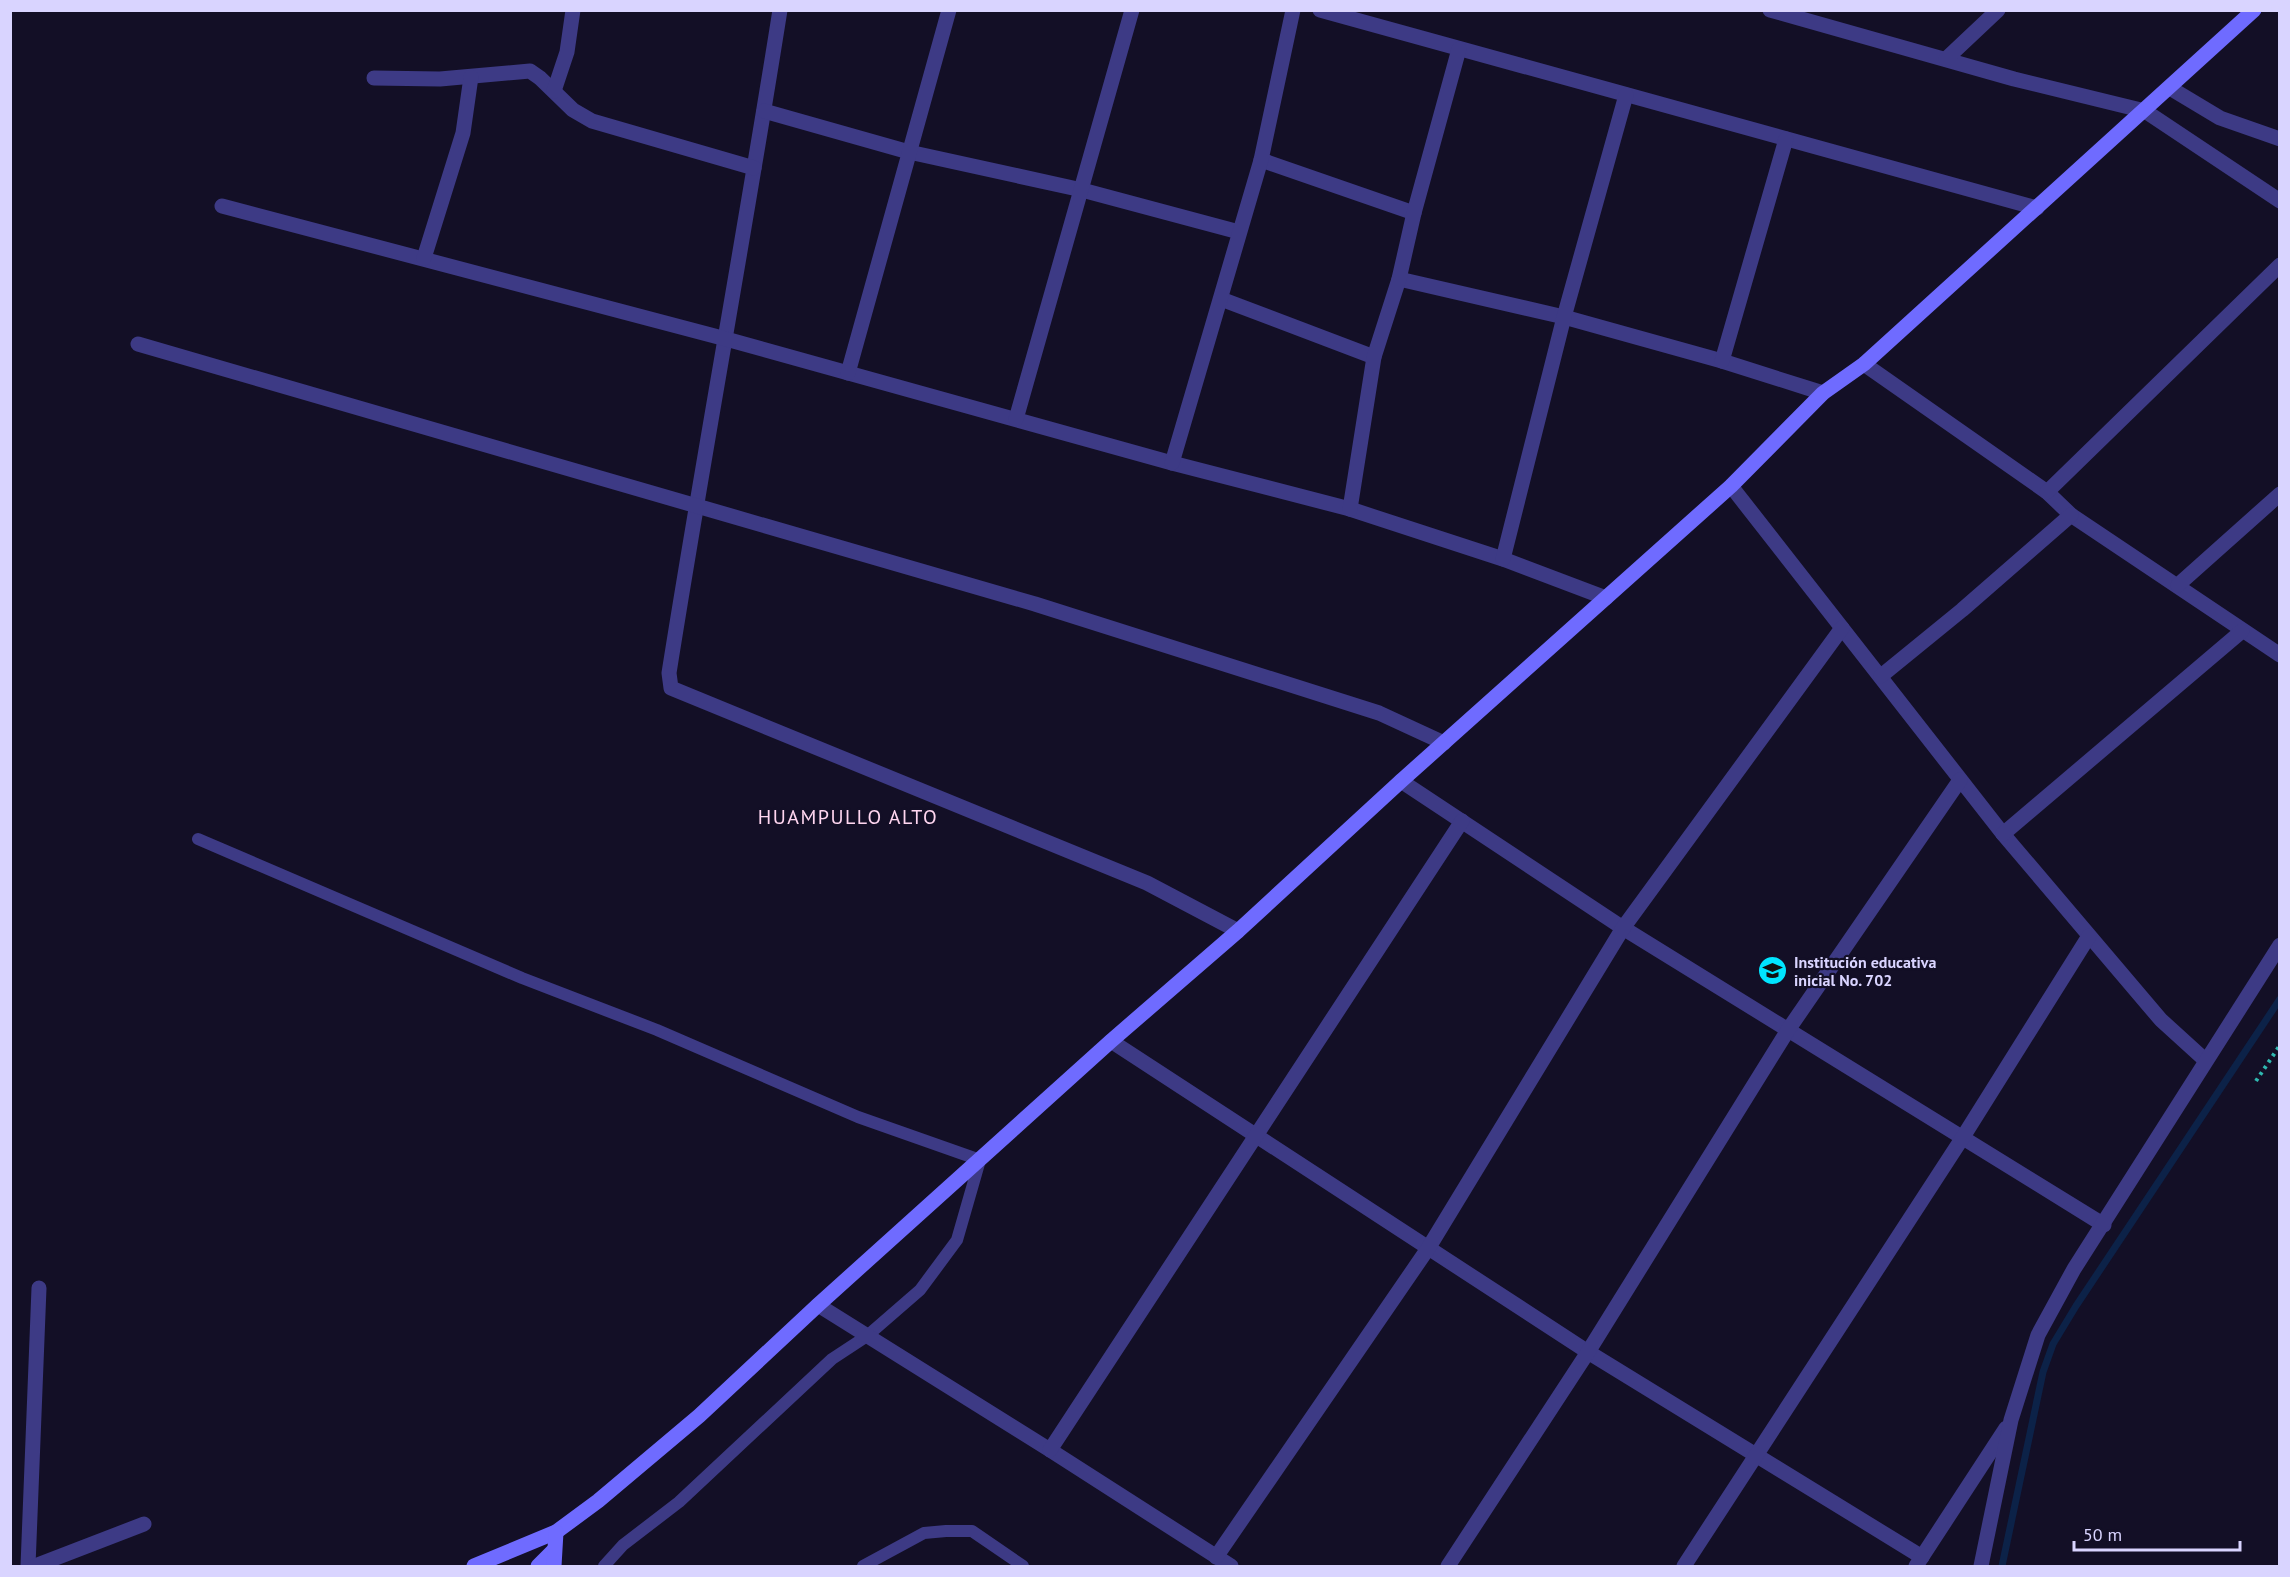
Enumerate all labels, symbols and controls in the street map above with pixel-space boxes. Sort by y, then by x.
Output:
district label: HUAMPULLO ALTO [758,804,938,830]
place label: Institución educativa inicial No. 702 [1794,952,1936,990]
school or university icon: Institución educativa inicial No. 702 [1757,955,1789,987]
scale bar [2074,1514,2240,1552]
text: 50 m [2083,1523,2122,1546]

